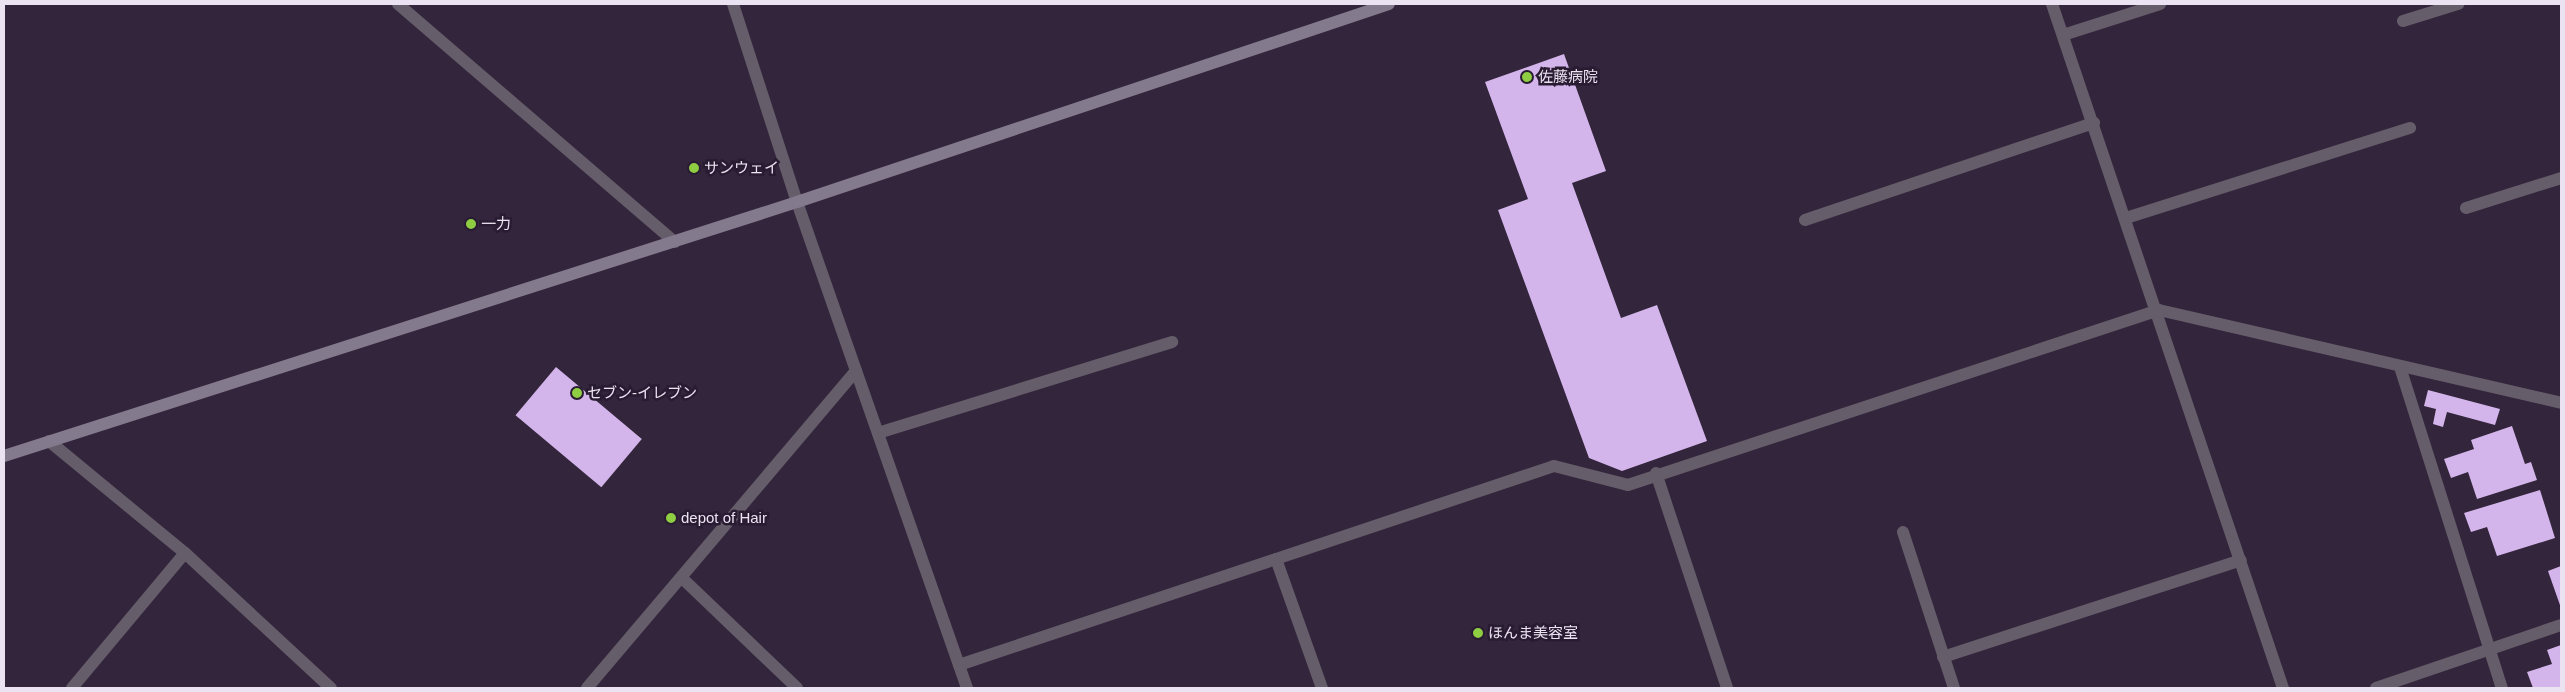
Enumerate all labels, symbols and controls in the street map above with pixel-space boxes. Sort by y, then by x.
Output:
place label: 佐藤病院 [1538,68,1598,86]
marker: 佐藤病院 [1520,70,1534,84]
place label: サンウェイ [704,159,779,177]
marker: サンウェイ [688,162,700,174]
place label: 一力 [481,215,511,233]
marker: 一力 [465,218,477,230]
place label: セブン-イレブン [587,384,697,402]
marker: セブン-イレブン [571,387,583,399]
place label: depot of Hair [681,509,767,527]
marker: depot of Hair [665,512,677,524]
place label: ほんま美容室 [1488,624,1578,642]
marker: ほんま美容室 [1472,627,1484,639]

